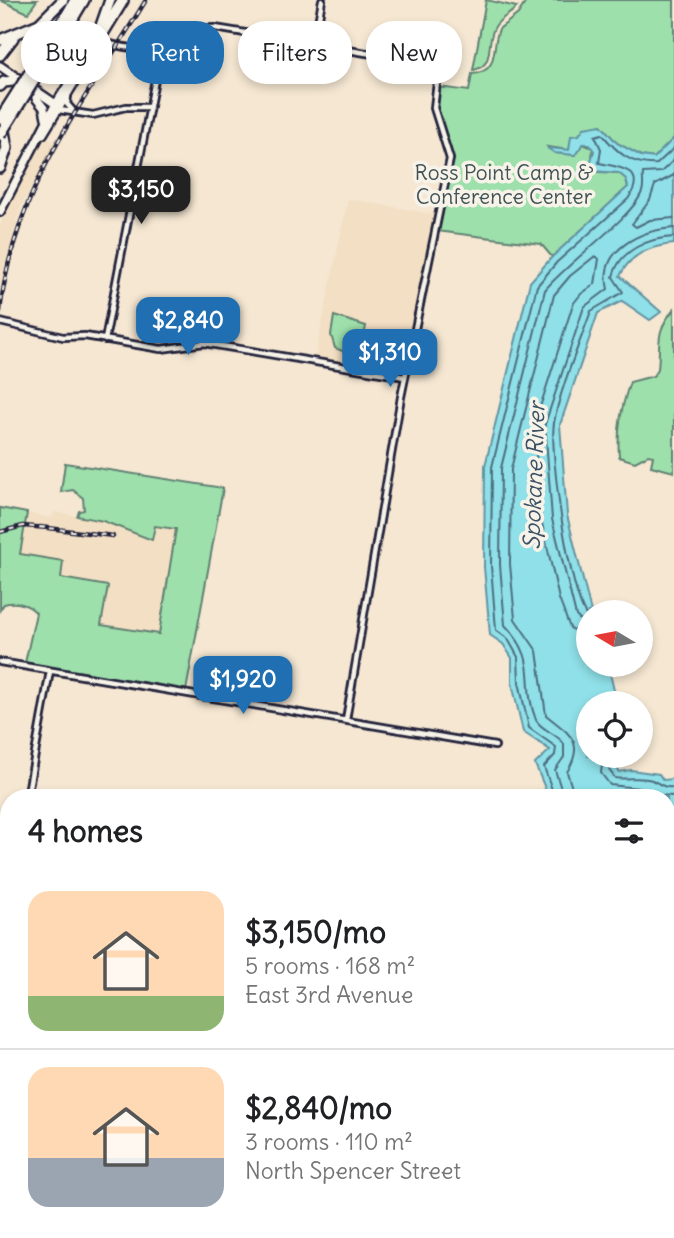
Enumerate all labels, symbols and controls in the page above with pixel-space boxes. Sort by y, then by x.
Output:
chip: Buy [21,21,112,84]
chip: Rent [126,21,224,84]
chip: Filters [238,21,352,84]
chip: New [366,21,462,84]
park label: Ross Point Camp & Conference Center [415,159,593,210]
pin: $3,150 [84,166,198,226]
text: $3,150 [107,174,175,203]
pin: $2,840 [131,298,245,357]
text: $2,840 [152,305,224,334]
pin: $1,310 [333,330,447,389]
text: $1,310 [358,337,422,366]
water label: Spokane River [516,399,551,550]
north arrow [576,600,653,677]
map controls [576,600,653,768]
pin: $1,920 [186,656,300,716]
text: $1,920 [209,664,277,693]
button: locate [576,691,653,768]
text: 4 homes [28,812,143,850]
icon: filters [610,812,648,850]
text: $3,150/mo [245,913,386,951]
icon: home [84,919,168,1003]
text: 5 rooms · 168 m² [245,951,415,980]
text: East 3rd Avenue [245,980,413,1009]
text: $2,840/mo [245,1089,392,1127]
icon: home [84,1095,168,1179]
text: 3 rooms · 110 m² [245,1127,413,1156]
text: North Spencer Street [245,1156,461,1185]

